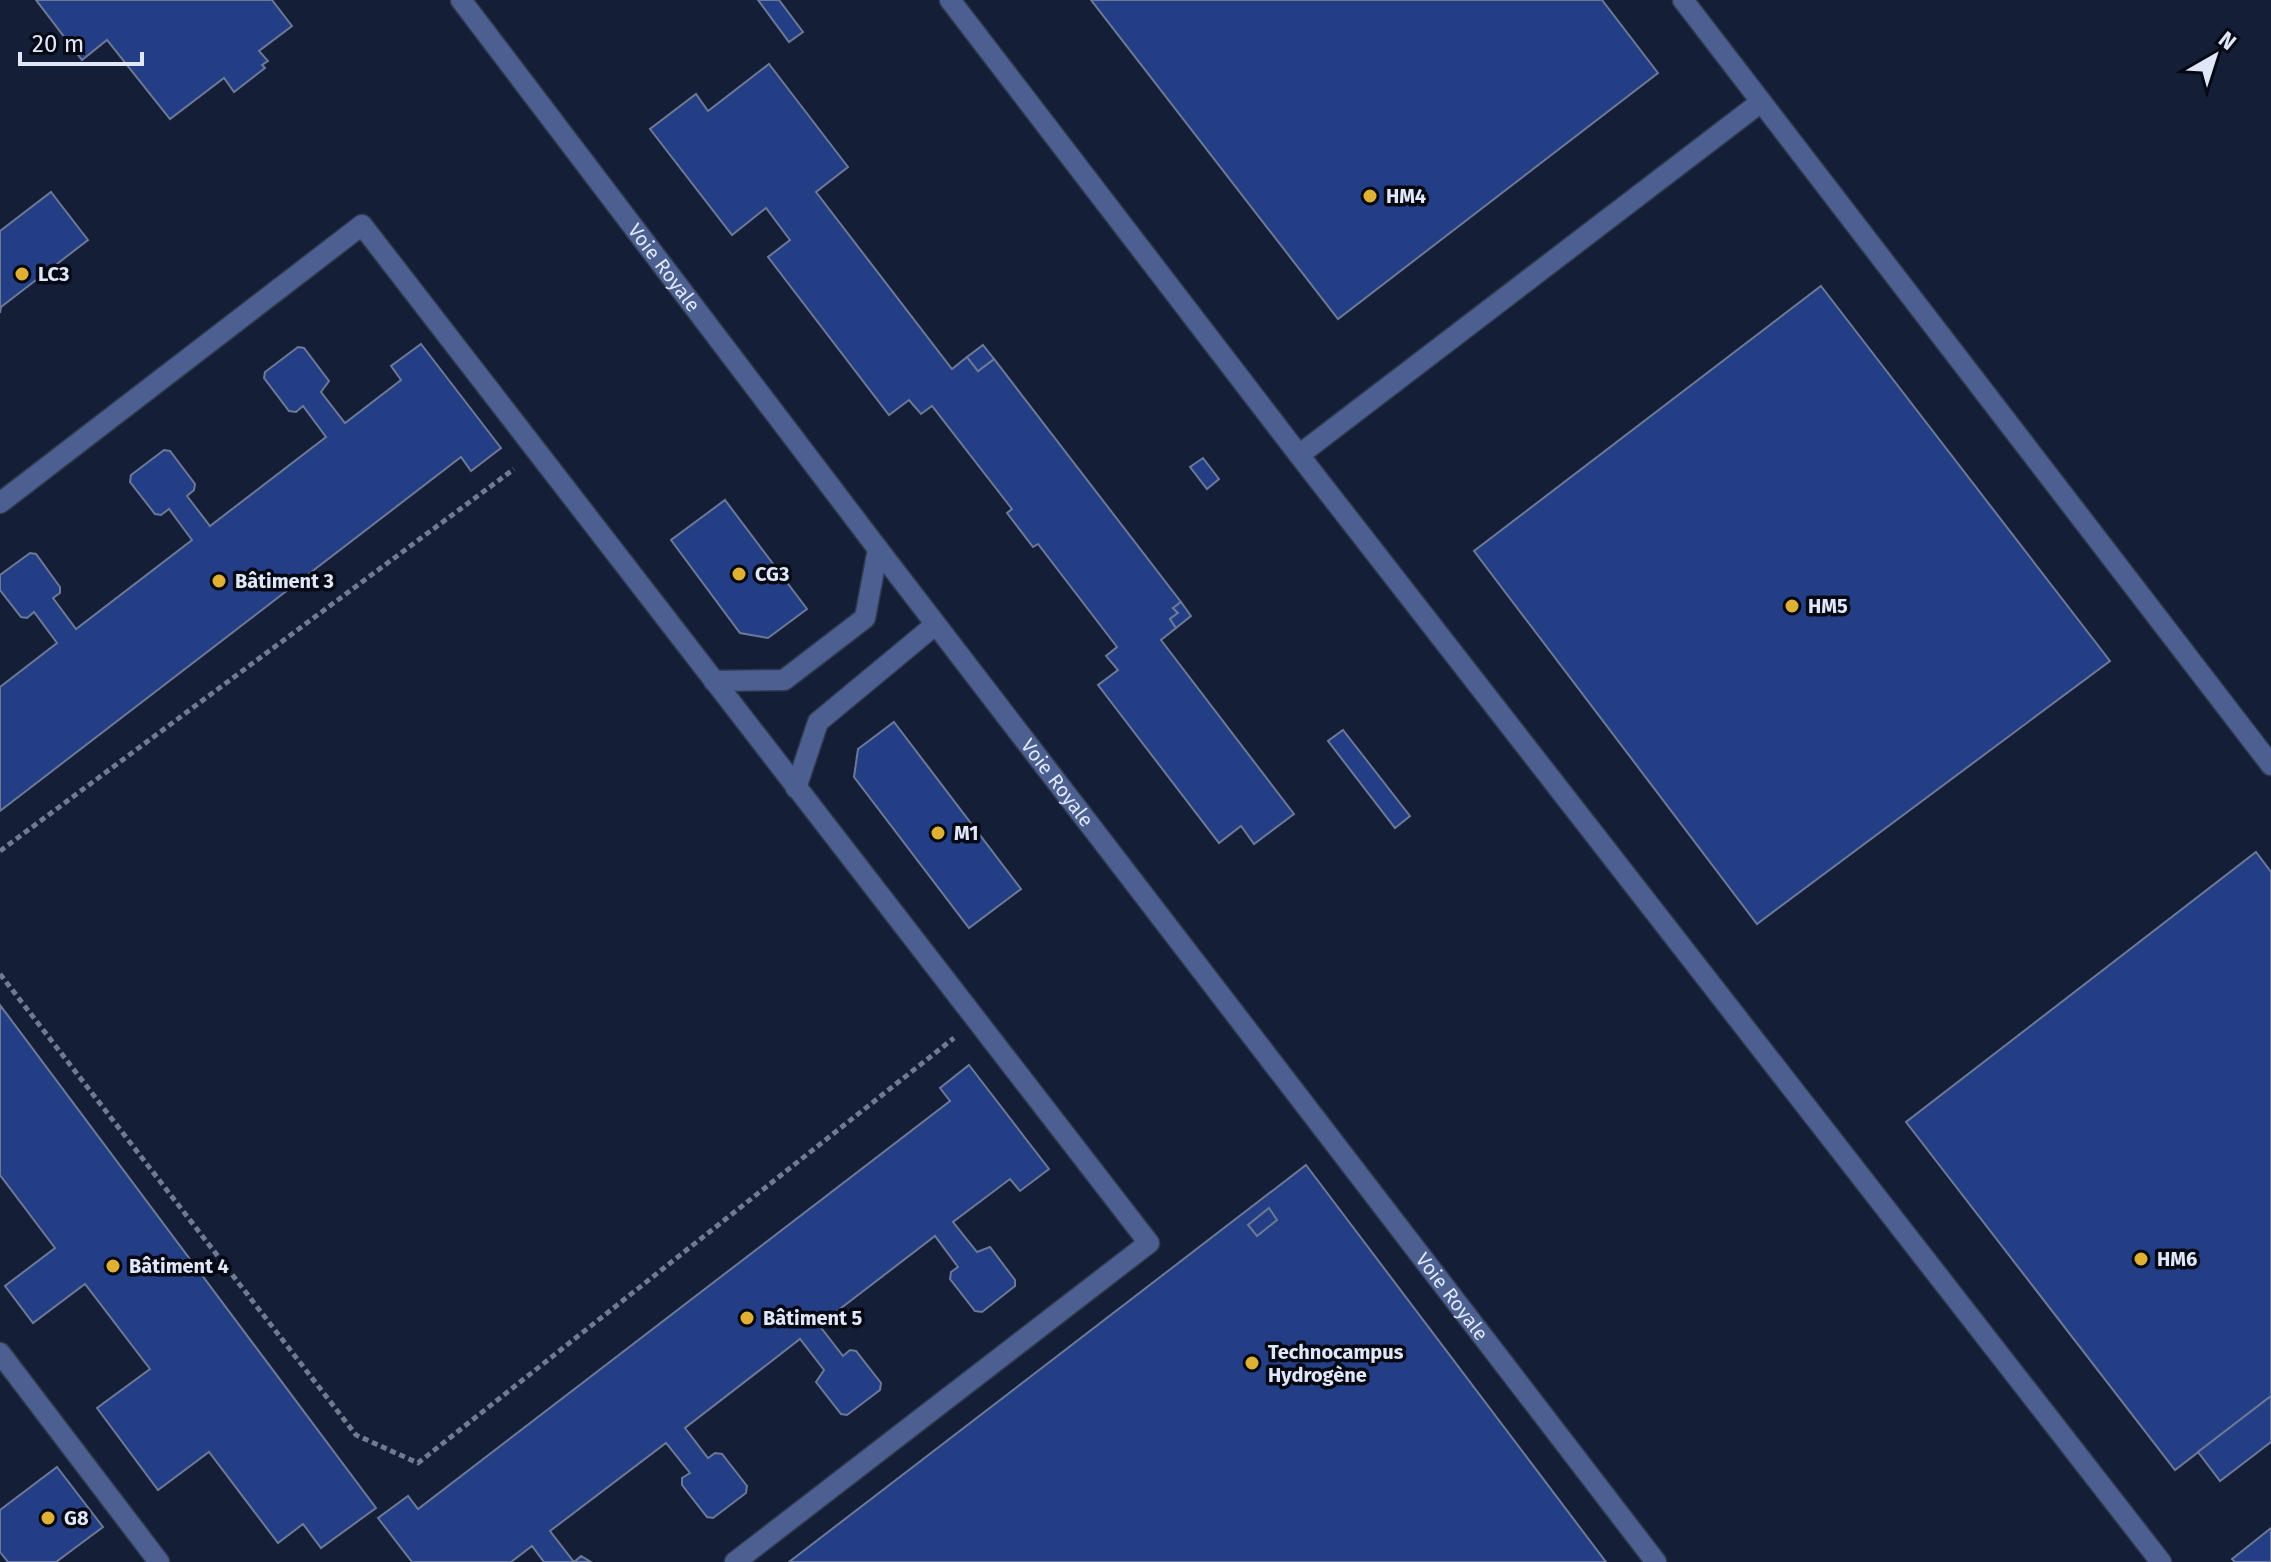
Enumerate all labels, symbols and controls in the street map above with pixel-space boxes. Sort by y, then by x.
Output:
scale bar [20,16,142,66]
north arrow [2175,16,2255,96]
text: N [2213,26,2241,56]
text: 20 m [32,30,84,58]
place label: HM4 [1386,184,1426,208]
marker: HM4 [1361,187,1379,205]
street label: Voie Royale [623,219,705,316]
place label: LC3 [38,262,69,286]
marker: LC3 [13,265,31,283]
place label: CG3 [755,562,789,586]
marker: CG3 [730,565,748,583]
place label: Bâtiment 3 [235,569,334,593]
marker: Bâtiment 3 [210,572,228,590]
place label: HM5 [1808,594,1848,618]
marker: HM5 [1783,597,1801,615]
street label: Voie Royale [1016,734,1099,831]
place label: M1 [954,821,979,845]
marker: M1 [929,824,947,842]
place label: HM6 [2157,1247,2197,1271]
street label: Voie Royale [1411,1248,1493,1345]
marker: HM6 [2132,1250,2150,1268]
place label: Bâtiment 4 [129,1254,229,1278]
marker: Bâtiment 4 [104,1257,122,1275]
place label: Bâtiment 5 [763,1306,863,1330]
marker: Bâtiment 5 [738,1309,756,1327]
place label: Technocampus Hydrogène [1268,1340,1404,1387]
marker: Technocampus Hydrogène [1243,1354,1261,1372]
place label: G8 [64,1506,89,1530]
marker: G8 [39,1509,57,1527]

